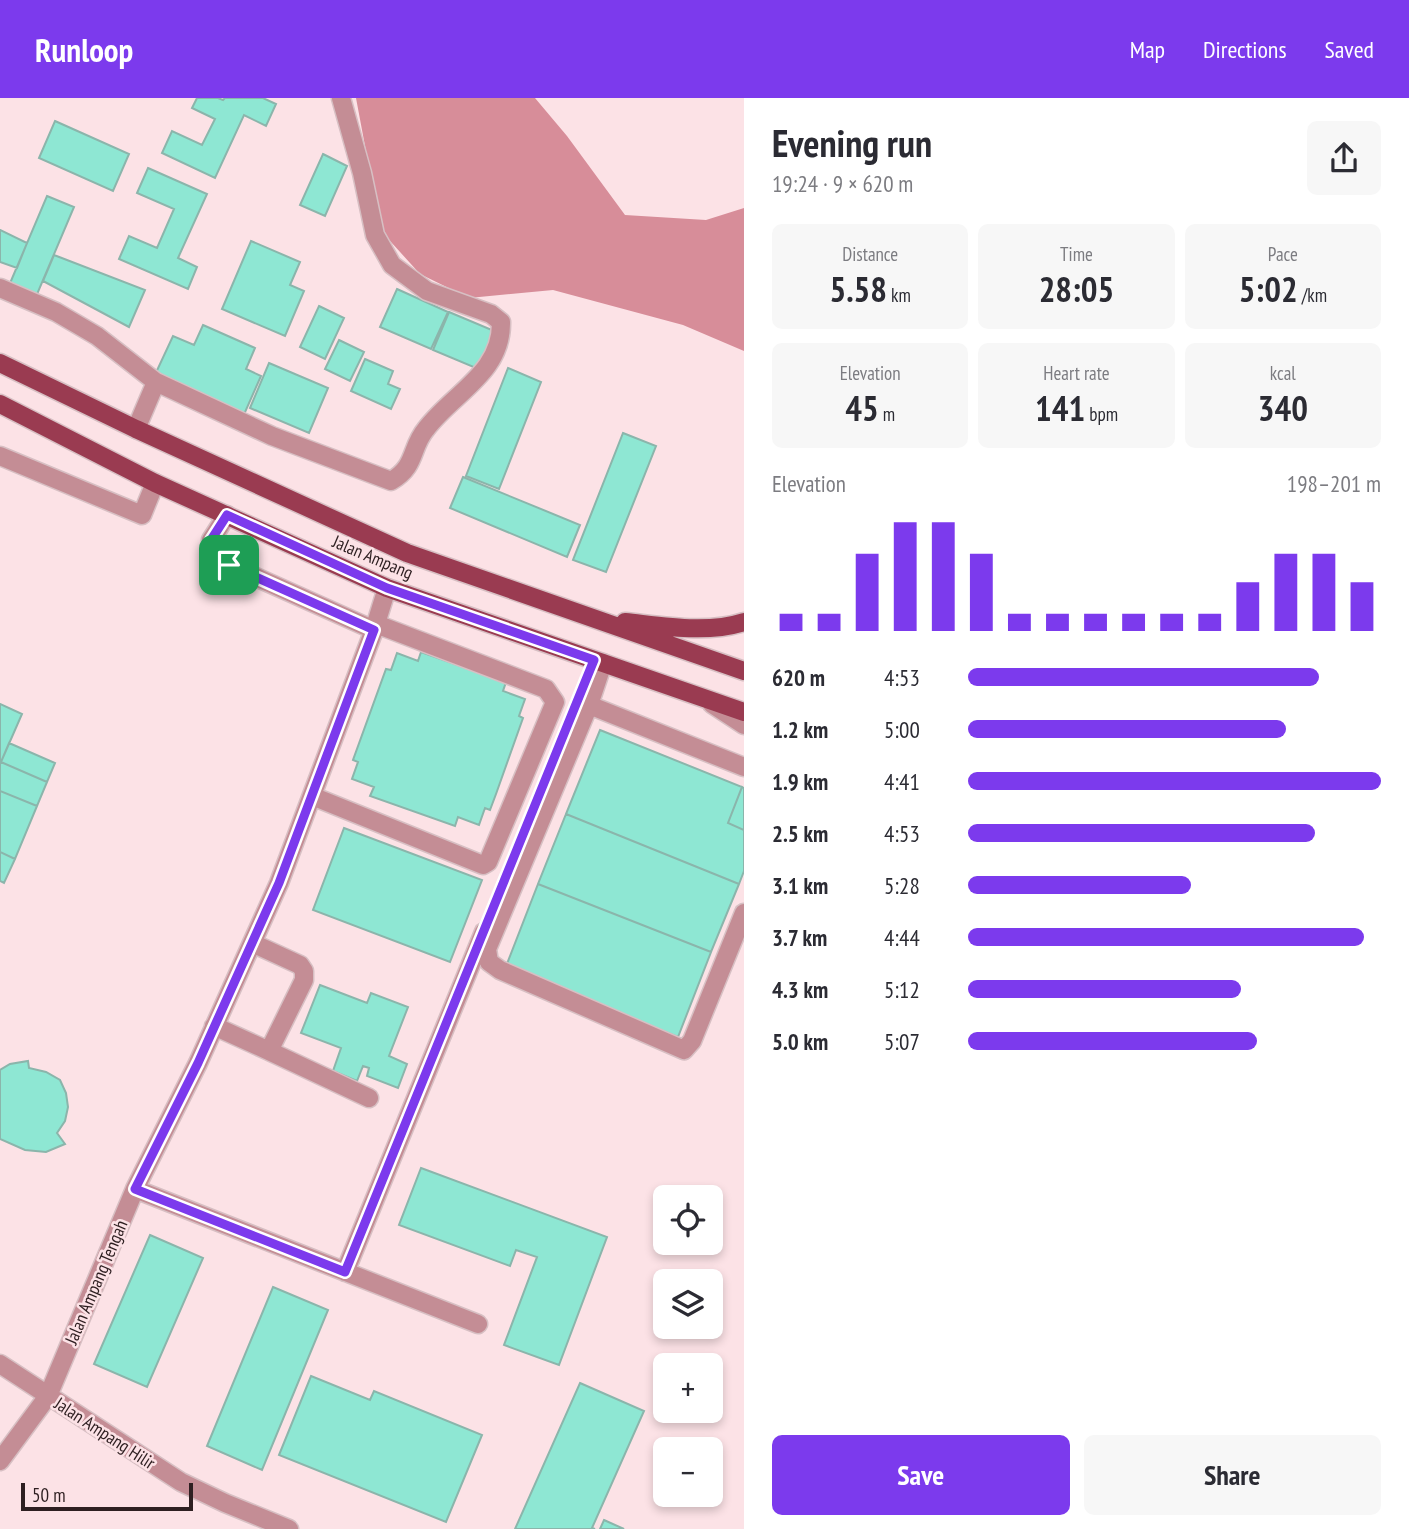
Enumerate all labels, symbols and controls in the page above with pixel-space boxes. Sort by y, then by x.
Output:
text: Runloop [35,28,133,71]
text: Map [1130,34,1165,65]
text: Directions [1203,34,1287,65]
text: Saved [1325,34,1374,65]
text: Evening run [772,118,932,167]
button: share [1307,121,1381,195]
text: 19:24 · 9 × 620 m [772,169,913,198]
text: Distance [842,242,898,266]
text: Time [1060,242,1093,266]
text: Pace [1268,242,1298,266]
text: 5.58 [829,266,887,312]
text: 28:05 [1039,266,1114,312]
text: 5:02 [1239,266,1298,312]
text: km [887,283,911,307]
text: /km [1298,283,1327,307]
text: Elevation [840,361,901,385]
text: Heart rate [1043,361,1110,385]
text: kcal [1270,361,1296,385]
text: 45 [845,385,879,431]
text: 141 [1035,385,1085,431]
text: 340 [1258,385,1308,431]
text: m [879,402,895,426]
text: bpm [1085,402,1118,426]
text: Elevation [772,469,846,498]
text: 198–201 m [1287,469,1381,498]
street label: Jalan Ampang [328,529,417,584]
pin [199,535,259,595]
icon: arrive [210,546,248,584]
text: 620 m [772,663,825,692]
text: 4:53 [884,663,920,692]
text: 1.2 km [772,715,828,744]
text: 5:00 [884,715,920,744]
text: 1.9 km [772,767,828,796]
text: 4:41 [884,767,920,796]
text: 2.5 km [772,819,828,848]
text: 4:53 [884,819,920,848]
text: 3.1 km [772,871,828,900]
text: 5:28 [884,871,920,900]
text: 3.7 km [772,923,827,952]
text: 4:44 [884,923,920,952]
text: 4.3 km [772,975,828,1004]
text: 5:12 [884,975,920,1004]
text: 5.0 km [772,1027,828,1056]
text: 5:07 [884,1027,920,1056]
map controls [653,1185,723,1507]
button: locate [653,1185,723,1255]
street label: Jalan Ampang Tengah [59,1216,133,1349]
button: layers [653,1269,723,1339]
button: + [653,1353,723,1423]
street label: Jalan Ampang Hilir [49,1391,160,1474]
button: Save [772,1435,1070,1515]
button: Share [1084,1435,1381,1515]
button: − [653,1437,723,1507]
scale bar [21,1480,192,1512]
text: 50 m [32,1483,66,1507]

